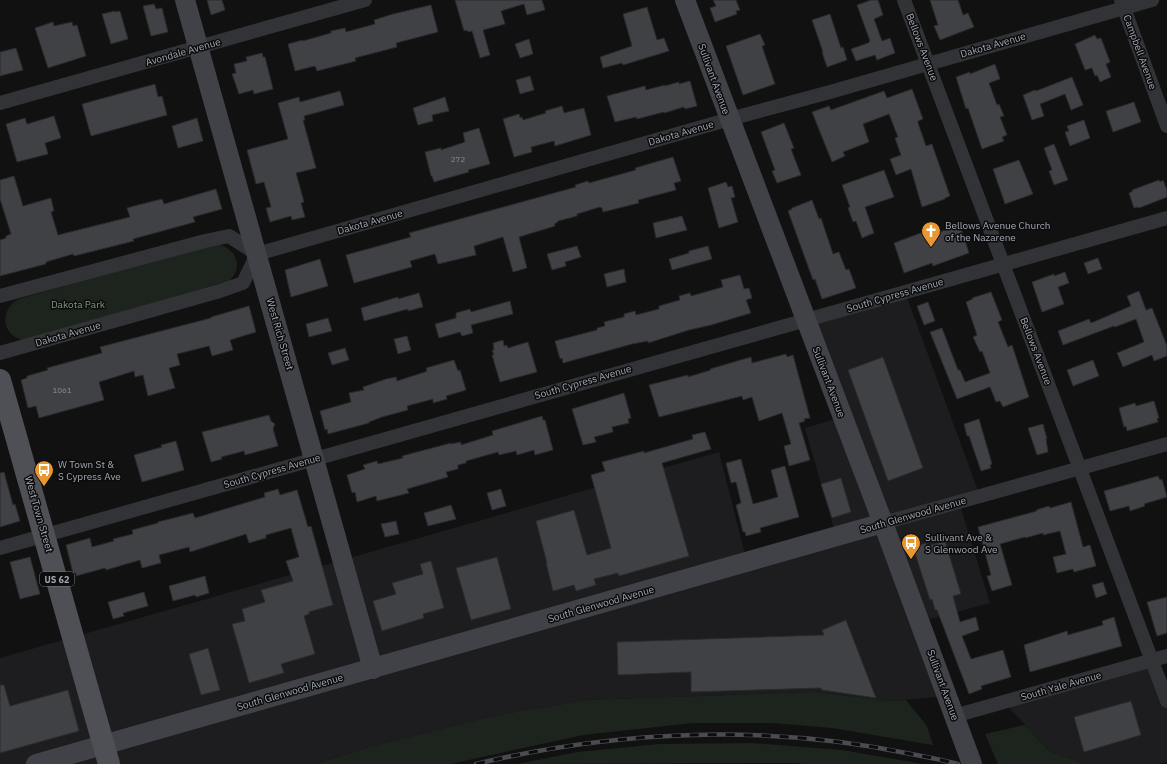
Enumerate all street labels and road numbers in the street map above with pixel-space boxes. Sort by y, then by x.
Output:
street label: Bellows Avenue [903,11,941,83]
street label: Campbell Avenue [1120,13,1160,92]
street label: Dakota Avenue [959,29,1028,61]
street label: Avondale Avenue [144,35,222,69]
street label: Sullivant Avenue [695,42,733,117]
street label: Dakota Avenue [647,117,716,149]
street label: Dakota Avenue [336,206,405,238]
street label: South Cypress Avenue [845,275,945,315]
street label: West Rich Street [264,296,297,372]
street label: Bellows Avenue [1017,315,1055,387]
street label: Dakota Avenue [34,318,103,350]
street label: Sullivant Avenue [810,345,849,420]
street label: South Cypress Avenue [533,362,633,402]
street label: South Cypress Avenue [222,451,322,491]
street label: West Town Street [22,474,56,554]
street label: South Glenwood Avenue [858,493,968,536]
road number: US 62 [40,572,74,586]
street label: South Glenwood Avenue [546,582,656,625]
street label: Sullivant Avenue [924,648,962,723]
street label: South Yale Avenue [1019,668,1103,704]
street label: South Glenwood Avenue [235,670,345,713]

